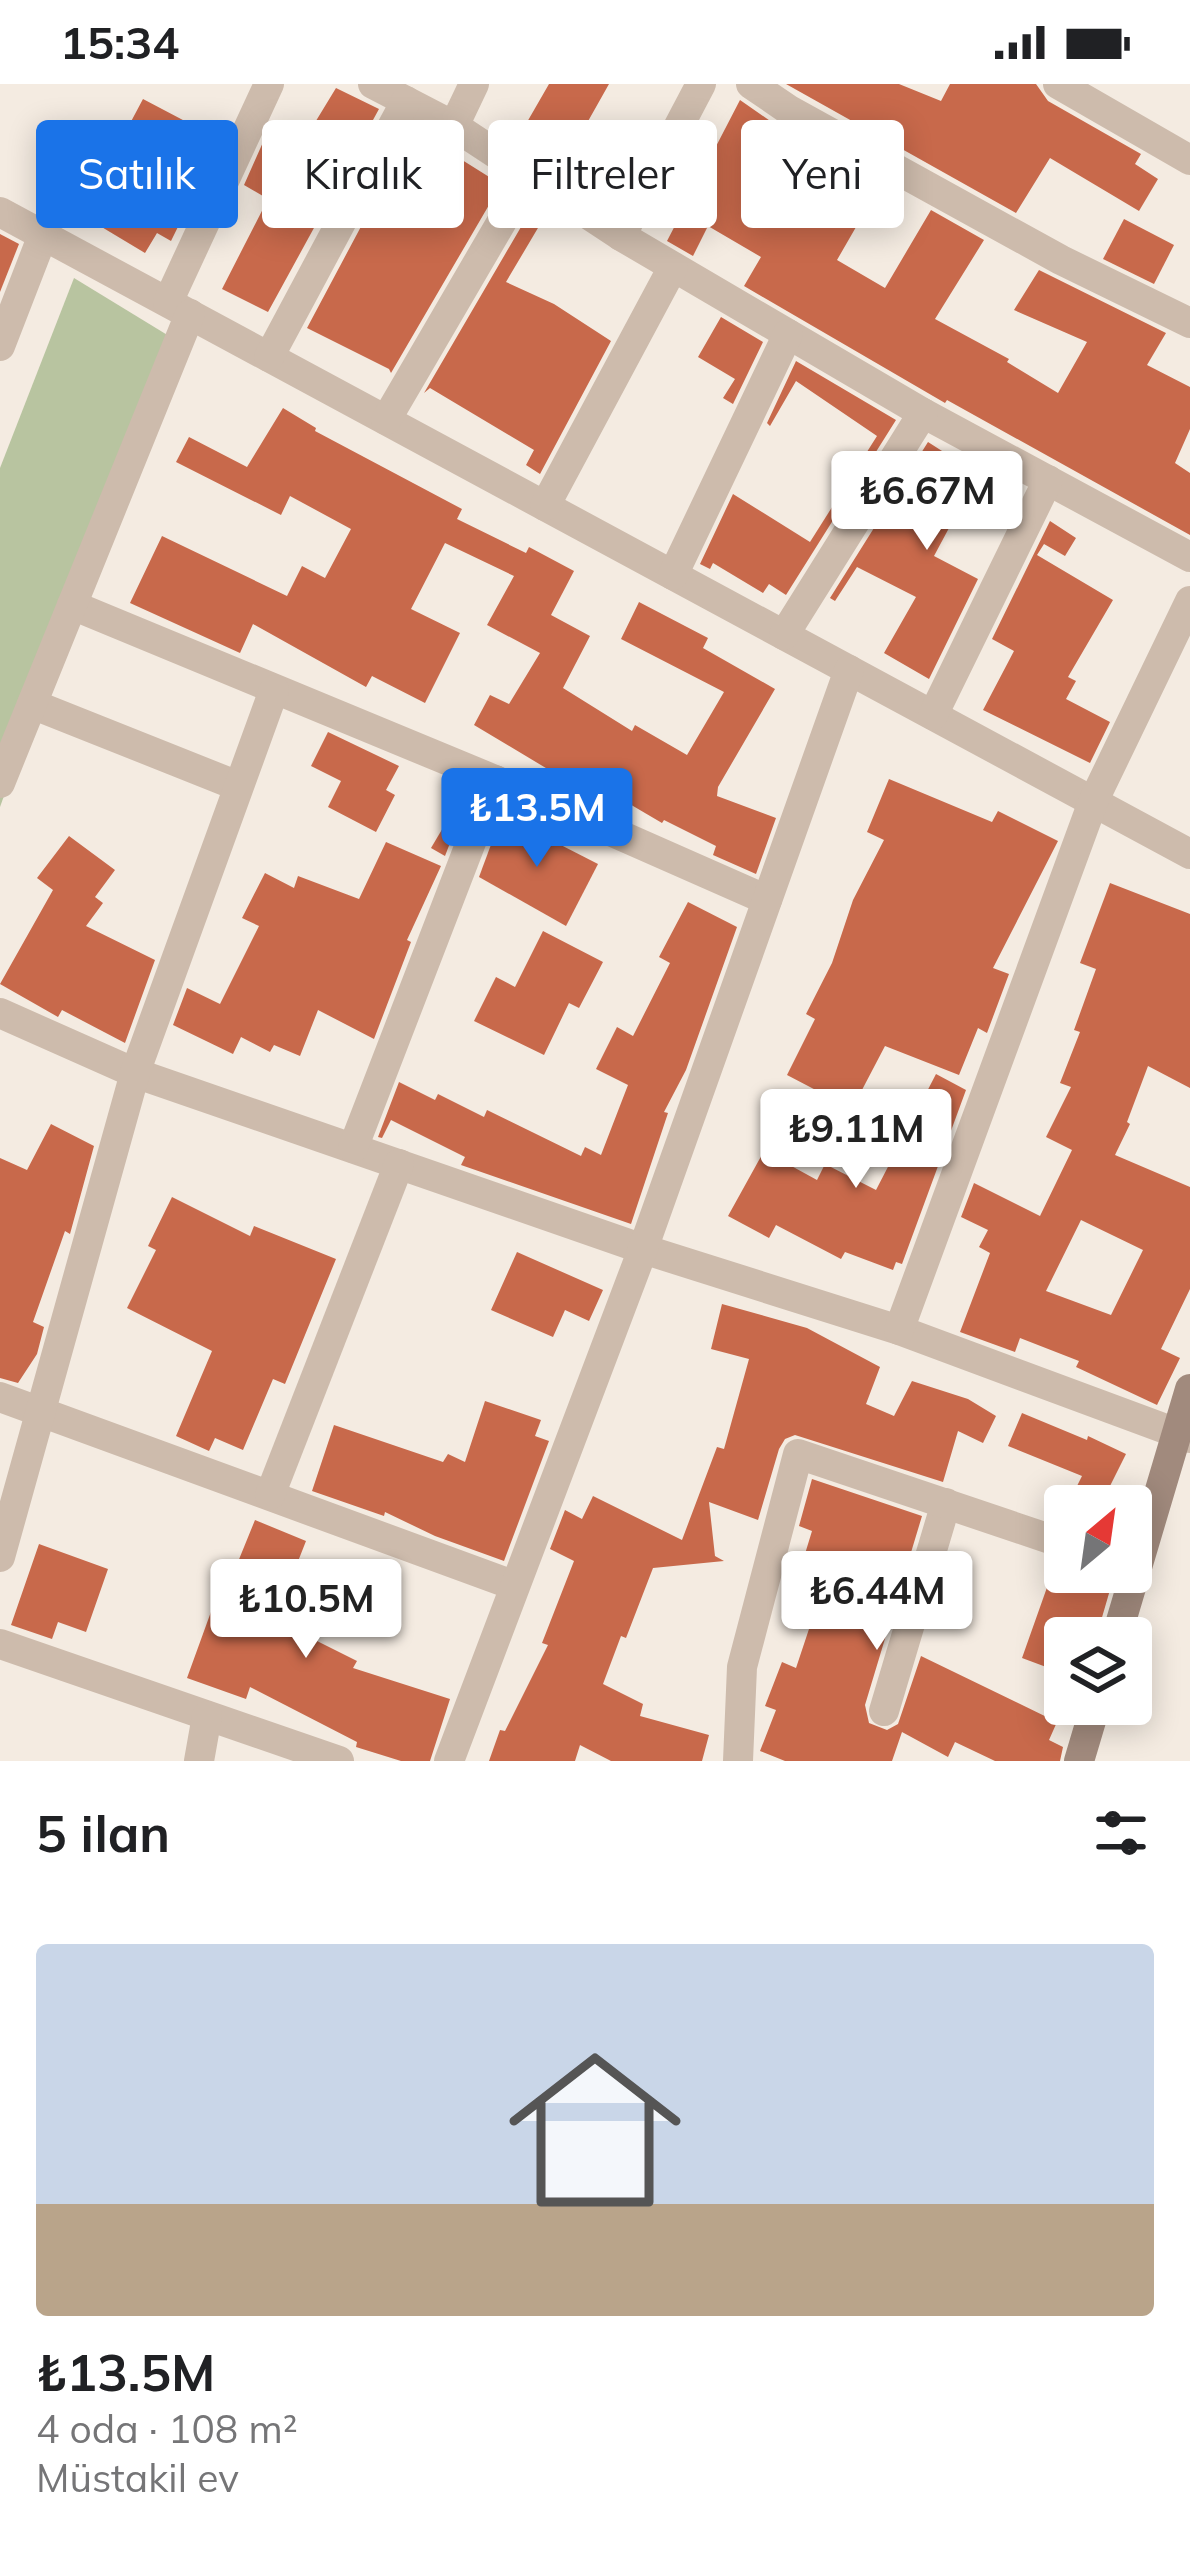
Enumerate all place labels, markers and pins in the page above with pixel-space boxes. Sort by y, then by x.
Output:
pin: ₺6.67M [829,451,1025,553]
pin: ₺13.5M [439,768,635,870]
pin: ₺9.11M [758,1089,954,1191]
pin: ₺6.44M [779,1551,975,1653]
pin: ₺10.5M [208,1559,404,1661]

